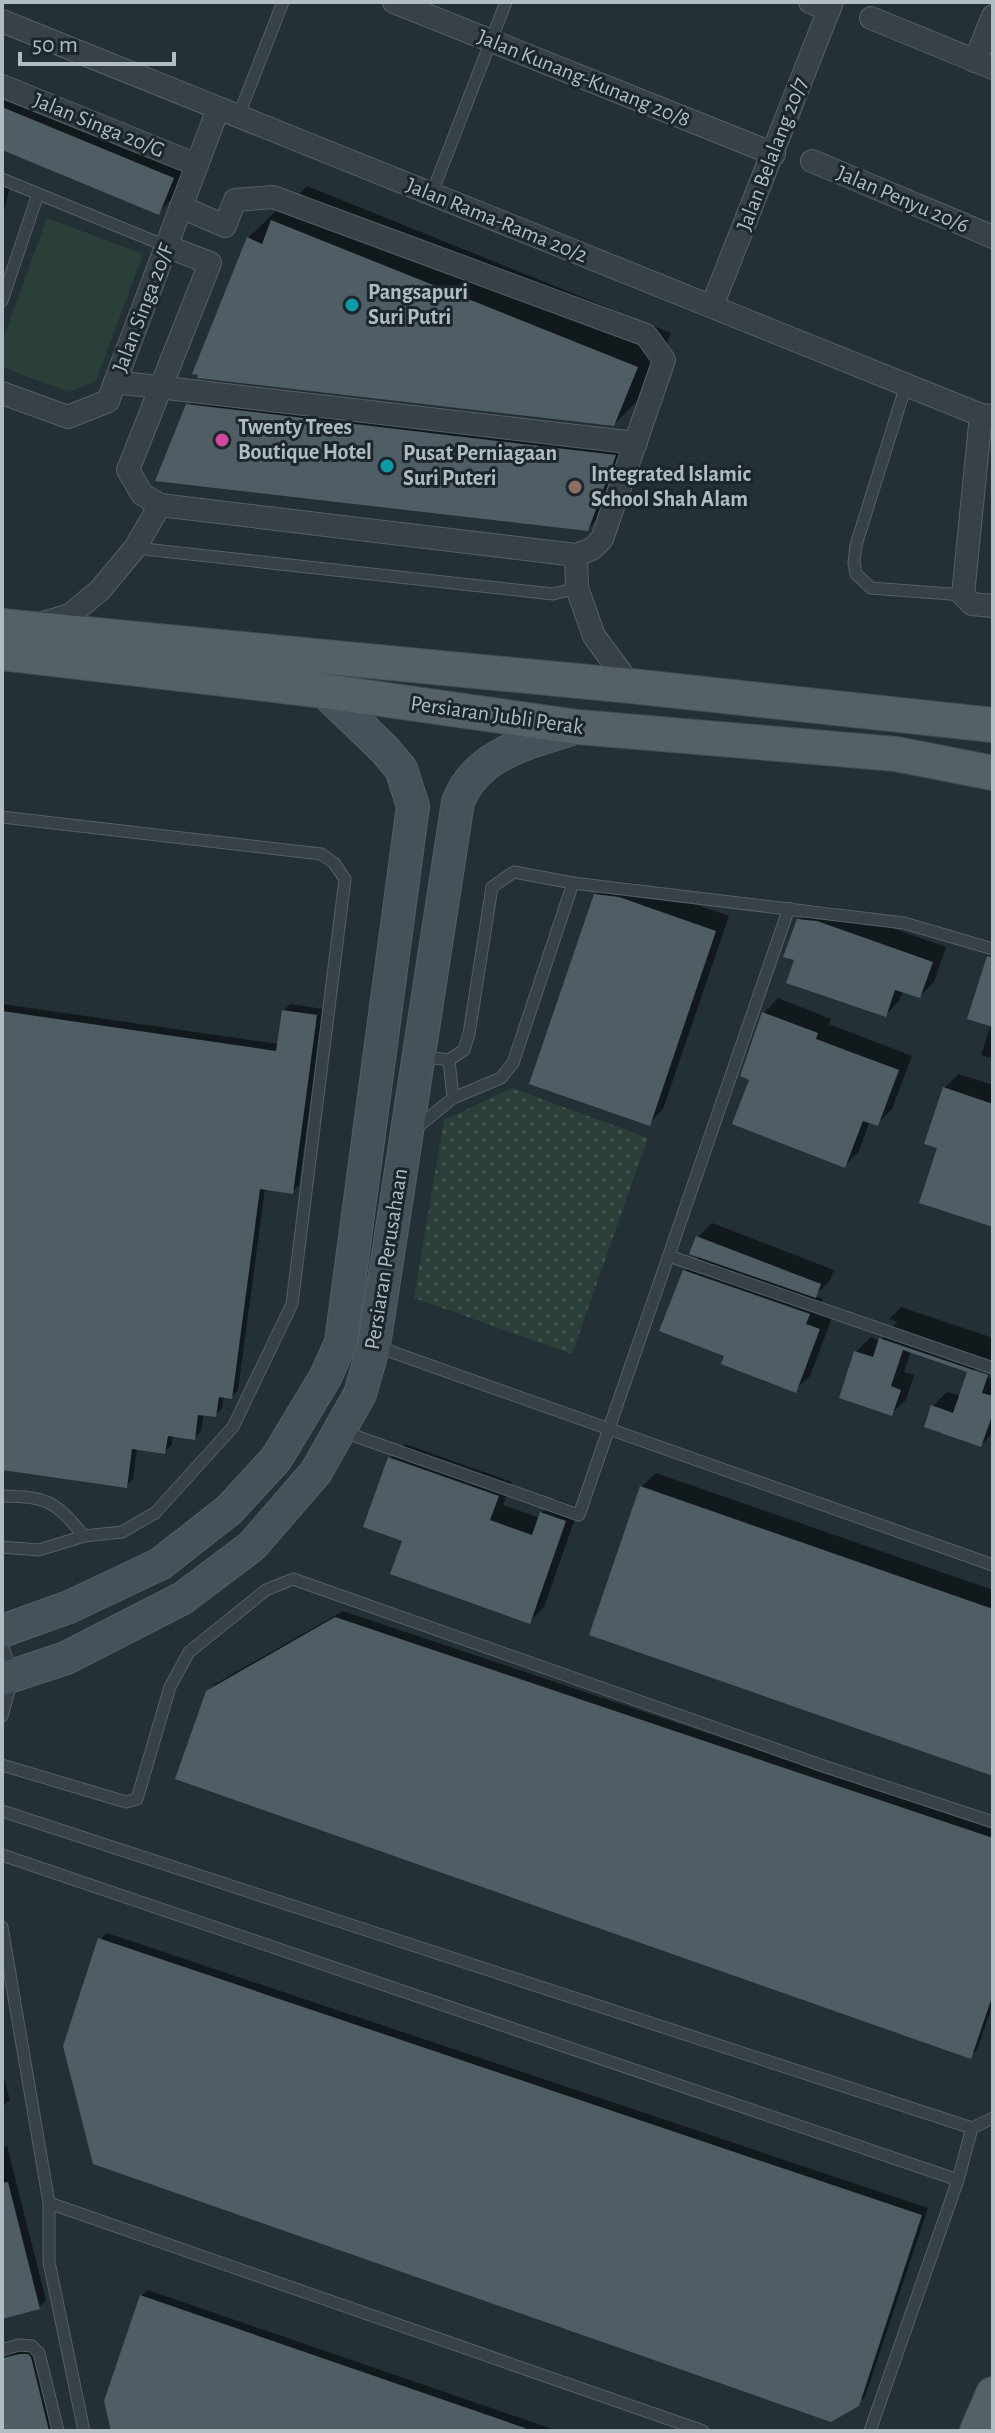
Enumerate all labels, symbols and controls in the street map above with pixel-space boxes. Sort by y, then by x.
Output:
scale bar [20,16,174,66]
street label: Jalan Kunang-Kunang 20/8 [475,25,693,131]
text: 50 m [32,33,78,57]
street label: Jalan Belalang 20/7 [733,74,811,234]
street label: Jalan Singa 20/G [30,89,168,161]
street label: Jalan Penyu 20/6 [834,161,972,237]
street label: Jalan Rama-Rama 20/2 [403,174,591,266]
street label: Jalan Singa 20/F [108,240,178,375]
place label: Pangsapuri Suri Putri [368,281,468,328]
marker: Pangsapuri Suri Putri [343,296,361,314]
place label: Twenty Trees Boutique Hotel [238,416,372,463]
marker: Twenty Trees Boutique Hotel [213,431,231,449]
place label: Pusat Perniagaan Suri Puteri [403,442,557,489]
marker: Pusat Perniagaan Suri Puteri [378,457,396,475]
place label: Integrated Islamic School Shah Alam [591,463,751,510]
marker: Integrated Islamic School Shah Alam [566,478,584,496]
street label: Persiaran Jubli Perak [409,692,585,738]
street label: Persiaran Perusahaan [361,1167,411,1351]

